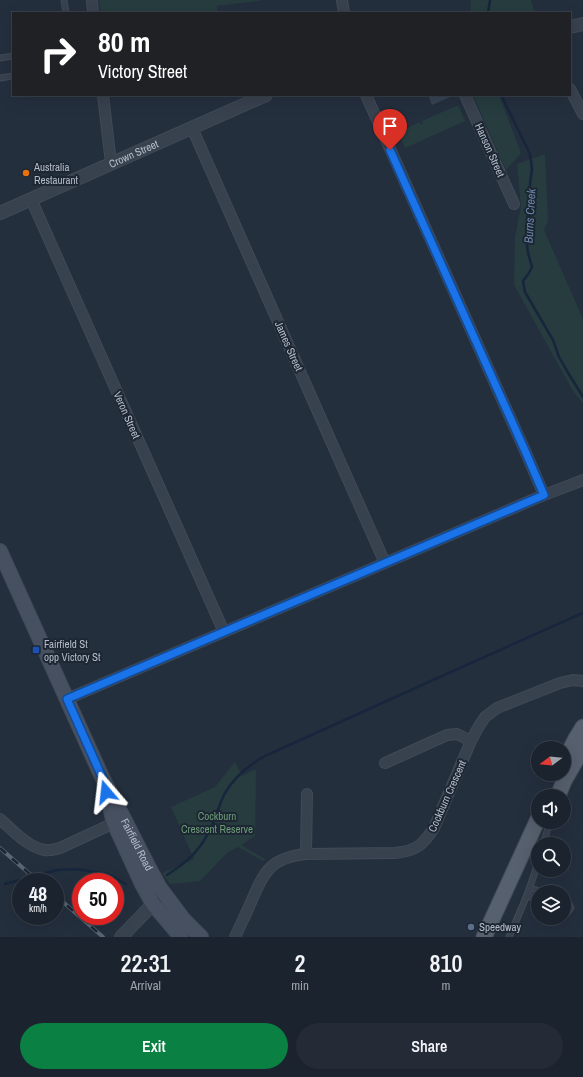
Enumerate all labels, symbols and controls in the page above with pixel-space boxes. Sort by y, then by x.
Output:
text: 80 m [98,23,150,61]
icon: right [32,28,84,80]
text: Victory Street [98,59,187,84]
pin [373,109,407,150]
icon: arrive [379,115,401,137]
street label: Hanson Street [472,121,508,180]
street label: Crown Street [107,137,161,171]
place label: Australia Restaurant [33,160,79,187]
marker: Australia Restaurant [21,168,31,178]
water label: Burns Creek [521,187,539,244]
street label: James Street [272,319,306,374]
street label: Veron Street [110,389,144,441]
place label: Fairfield St opp Victory St [44,637,101,664]
marker: Fairfield St opp Victory St [31,645,41,655]
north arrow [531,741,571,781]
map controls [531,741,571,925]
street label: Cockburn Crescent [425,757,469,834]
position arrow [85,771,127,813]
button: sound [531,789,571,829]
park label: Cockburn Crescent Reserve [181,809,253,836]
street label: Fairfield Road [118,816,156,873]
button: search [531,837,571,877]
speed limit sign: 50 [72,873,124,925]
text: 48 [29,880,47,907]
button: layers [531,885,571,925]
text: km/h [29,902,47,915]
place label: Speedway [479,920,522,934]
marker: Speedway [466,922,476,932]
text: 22:31 [121,947,171,979]
text: 2 [295,947,306,979]
text: 810 [430,947,462,979]
text: Arrival [130,977,161,994]
text: min [291,977,309,994]
text: m [442,977,450,994]
button: Exit [20,1023,288,1069]
button: Share [296,1023,563,1069]

